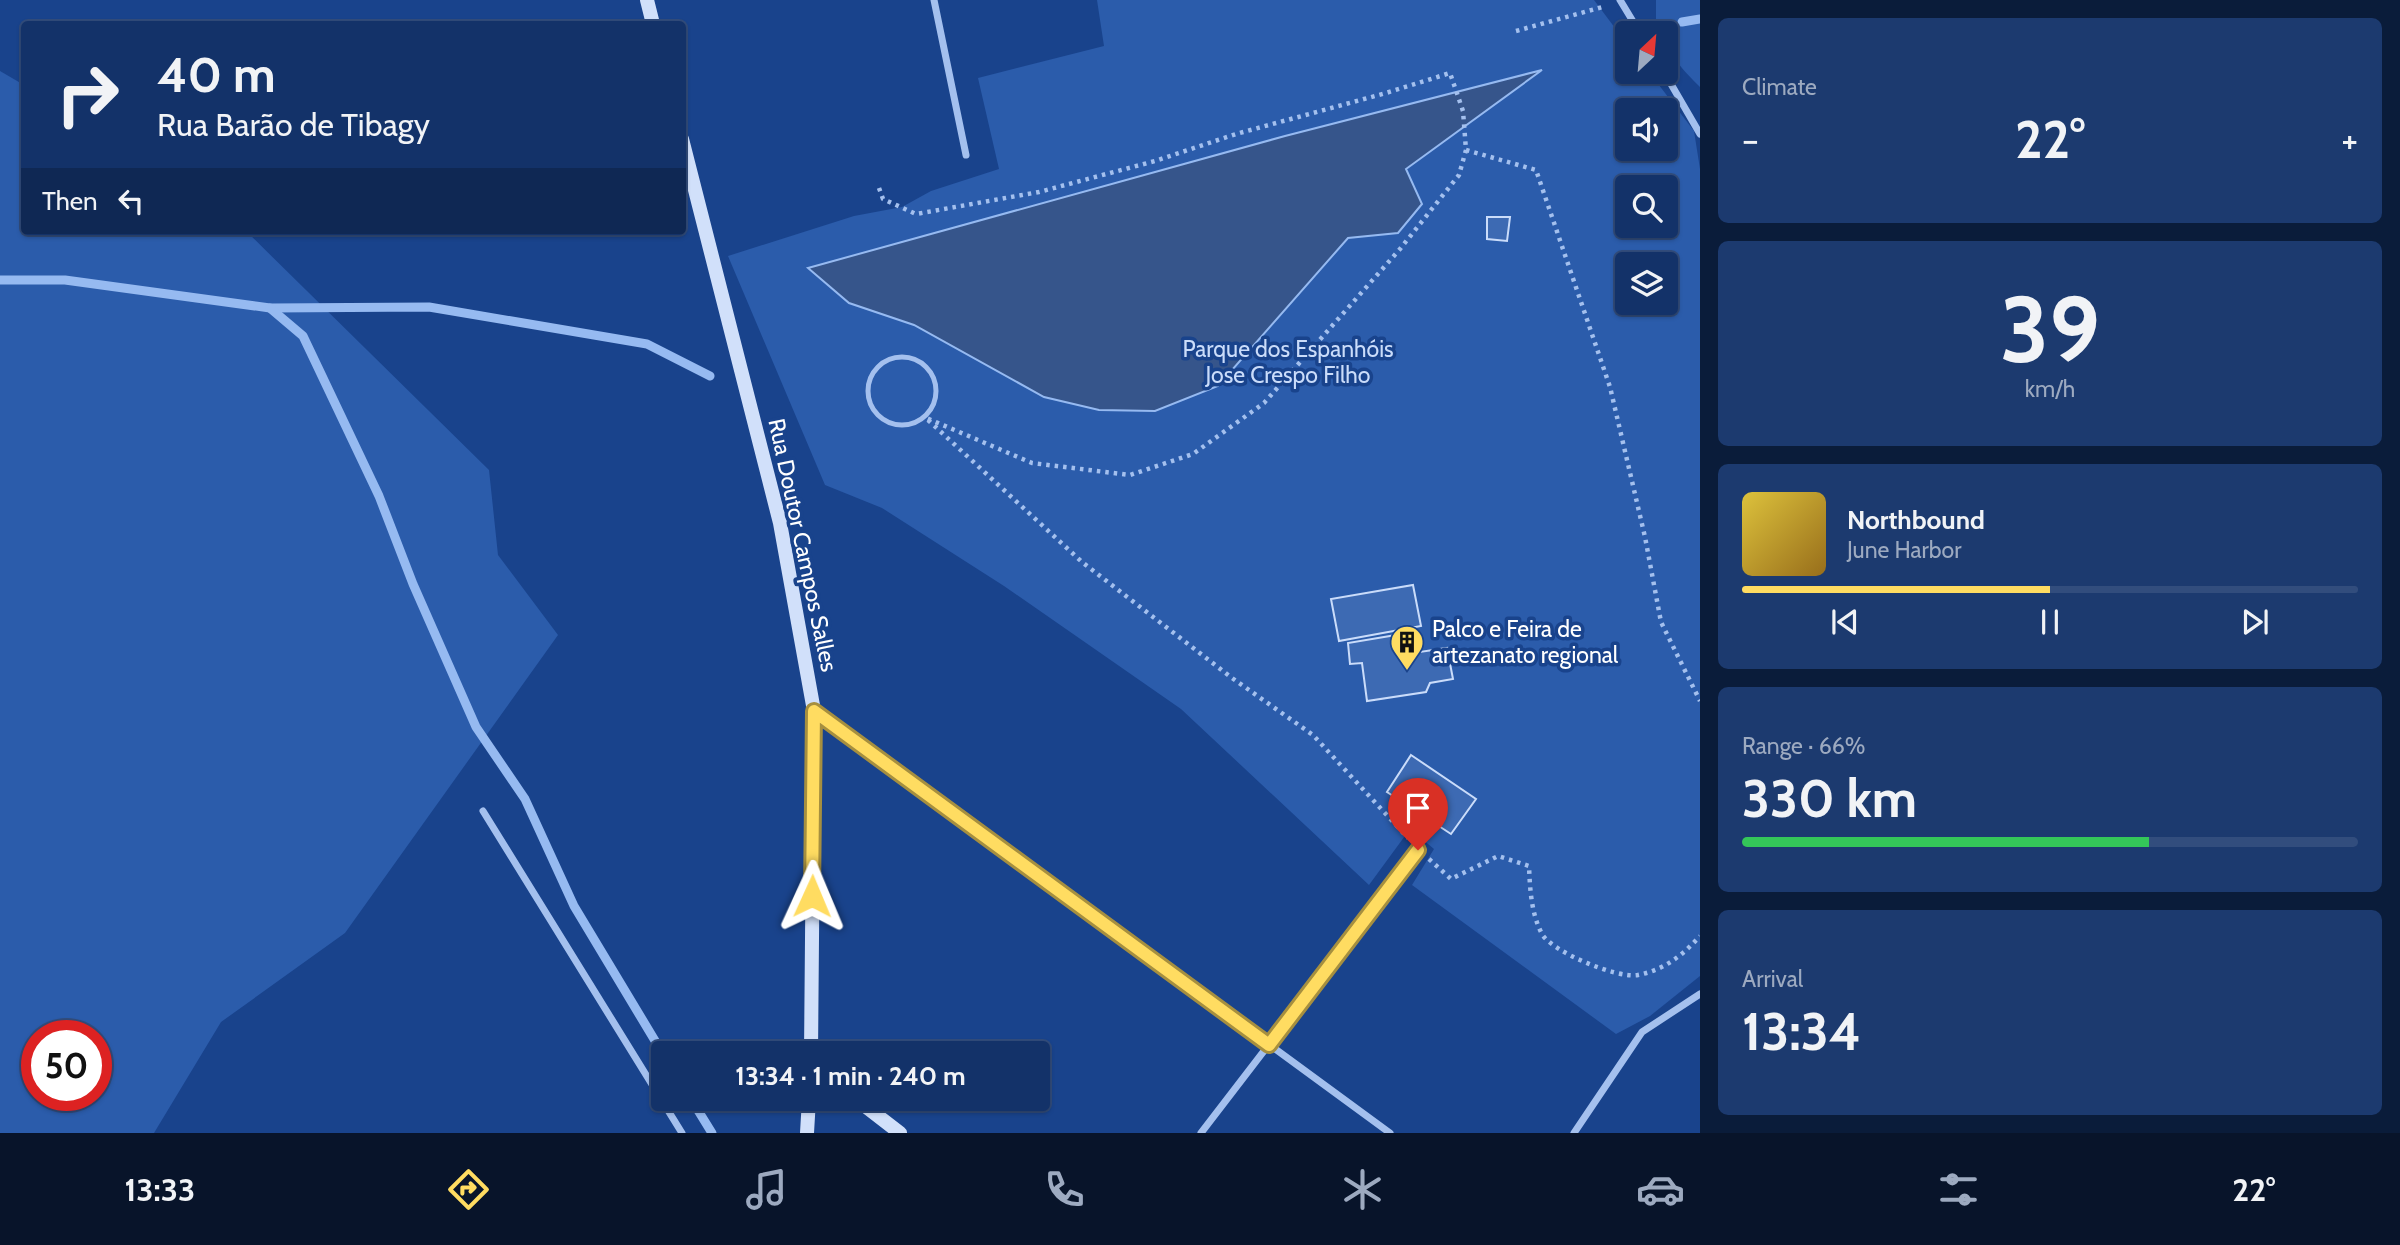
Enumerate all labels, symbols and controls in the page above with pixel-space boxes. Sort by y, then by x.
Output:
north arrow [1615,21,1678,84]
map controls [1615,21,1678,315]
text: 40 m [157,45,276,104]
icon: right [42,49,133,140]
text: Climate [1742,73,1817,101]
button: sound [1615,98,1678,161]
text: Rua Barão de Tibagy [157,105,430,144]
text: 22° [2015,108,2085,171]
text: − [1742,116,1759,163]
text: + [2341,116,2358,163]
button: search [1615,175,1678,238]
icon: left [112,182,150,220]
text: Then [42,185,98,217]
button: layers [1615,252,1678,315]
text: 39 [2000,274,2100,385]
park label: Parque dos Espanhóis Jose Crespo Filho [1182,335,1394,389]
text: km/h [2025,375,2075,403]
street label: Rua Doutor Campos Salles [762,416,844,674]
text: Northbound [1847,504,1985,536]
text: June Harbor [1847,536,1961,564]
icon: previous [1826,603,1864,641]
icon: pause [2031,603,2069,641]
icon: next [2236,603,2274,641]
place label: Palco e Feira de artezanato regional [1432,615,1619,669]
building icon: Palco e Feira de artezanato regional [1388,623,1426,672]
text: Range · 66% [1742,732,1866,760]
text: 330 km [1742,767,1917,830]
pin [1388,778,1448,850]
icon: arrive [1399,789,1437,827]
position arrow [775,859,849,933]
text: Arrival [1742,965,1803,993]
text: 13:34 [1742,1000,1861,1063]
speed limit sign: 50 [21,1020,112,1111]
text: 13:34 · 1 min · 240 m [735,1060,966,1092]
icon: directions [444,1165,493,1214]
icon: music [742,1165,791,1214]
icon: phone [1040,1165,1089,1214]
icon: climate [1338,1165,1387,1214]
icon: car [1636,1165,1685,1214]
icon: filters [1934,1165,1983,1214]
text: 13:33 [125,1170,195,1209]
text: 22° [2232,1170,2275,1209]

